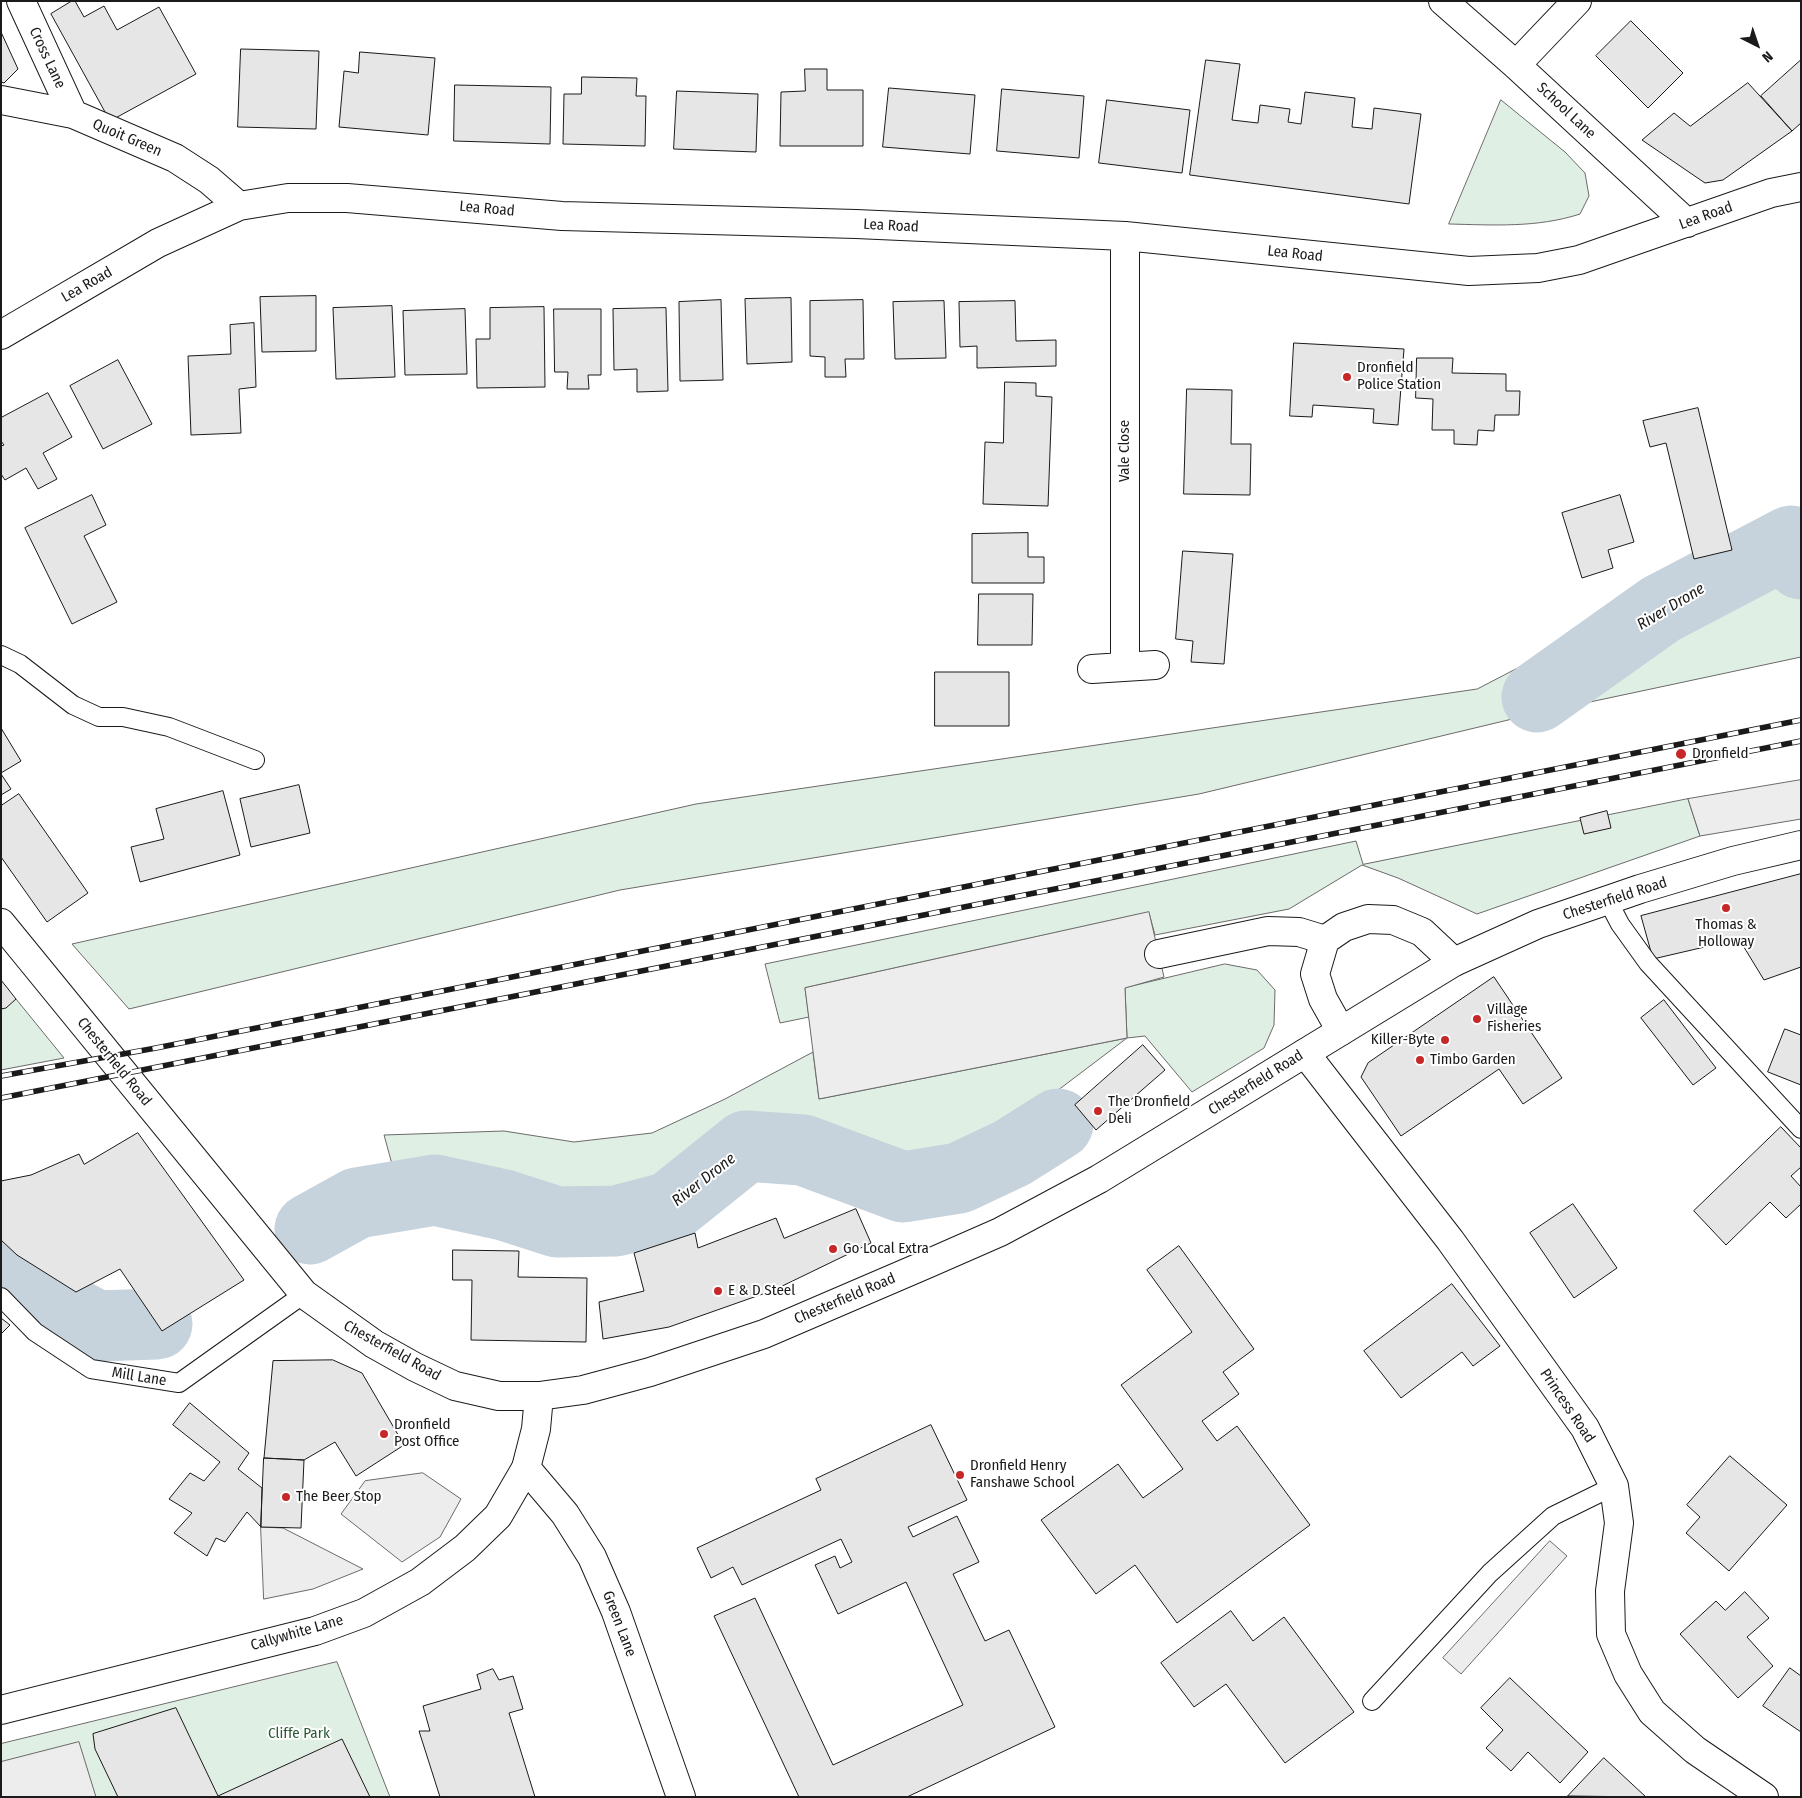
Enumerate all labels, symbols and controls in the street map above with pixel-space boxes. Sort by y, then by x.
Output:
north arrow [1732,20,1782,70]
street label: Cross Lane [25,25,69,91]
text: N [1758,48,1776,66]
street label: School Lane [1533,79,1599,143]
street label: Quoit Green [90,115,164,161]
street label: Lea Road [459,198,515,220]
street label: Lea Road [1677,198,1735,234]
street label: Lea Road [863,216,919,236]
street label: Lea Road [1266,242,1324,266]
street label: Lea Road [58,263,116,307]
place label: Dronfield Police Station [1357,359,1441,394]
marker: Dronfield Police Station [1341,371,1353,383]
street label: Vale Close [1116,420,1134,482]
water label: River Drone [1634,579,1708,635]
place label: Dronfield [1692,745,1749,763]
marker: Dronfield [1674,747,1688,761]
street label: Chesterfield Road [1561,874,1669,924]
marker: Thomas & Holloway [1720,902,1732,914]
place label: Thomas & Holloway [1695,916,1757,951]
place label: Village Fisheries [1487,1001,1541,1036]
marker: Village Fisheries [1471,1013,1483,1025]
street label: Chesterfield Road [73,1014,155,1110]
place label: Killer-Byte [1371,1031,1435,1049]
marker: Killer-Byte [1439,1034,1451,1046]
street label: Chesterfield Road [1205,1047,1307,1119]
place label: Timbo Garden [1430,1051,1516,1069]
marker: Timbo Garden [1414,1054,1426,1066]
place label: The Dronfield Deli [1108,1093,1190,1128]
marker: The Dronfield Deli [1092,1105,1104,1117]
water label: River Drone [668,1149,740,1211]
place label: Go Local Extra [843,1240,929,1258]
marker: Go Local Extra [827,1243,839,1255]
street label: Chesterfield Road [792,1270,898,1328]
place label: E & D Steel [728,1282,795,1300]
marker: E & D Steel [712,1285,724,1297]
street label: Chesterfield Road [340,1317,444,1385]
street label: Mill Lane [110,1364,168,1390]
street label: Princess Road [1536,1366,1598,1446]
place label: Dronfield Post Office [394,1416,460,1451]
marker: Dronfield Post Office [378,1428,390,1440]
place label: Dronfield Henry Fanshawe School [970,1457,1075,1492]
marker: Dronfield Henry Fanshawe School [954,1469,966,1481]
place label: The Beer Stop [296,1488,382,1506]
marker: The Beer Stop [280,1491,292,1503]
street label: Green Lane [598,1589,640,1659]
street label: Callywhite Lane [249,1611,345,1655]
park label: Cliffe Park [268,1725,330,1743]

